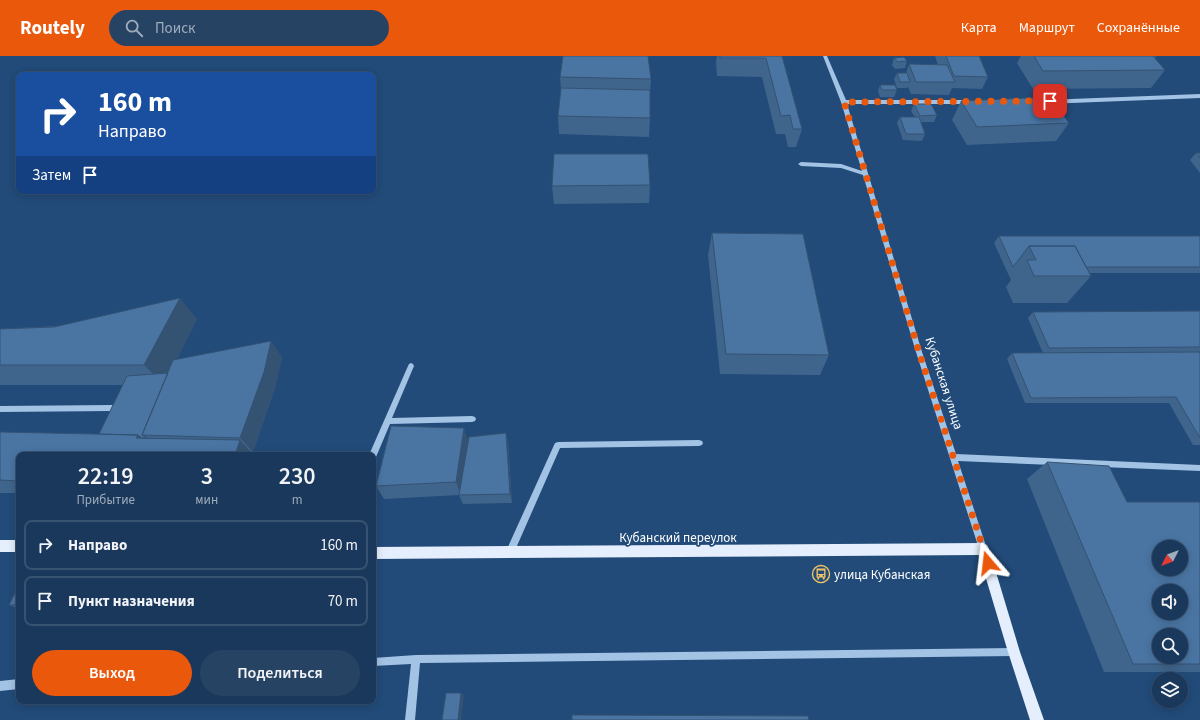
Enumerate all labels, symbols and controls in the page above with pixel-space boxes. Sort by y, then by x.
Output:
search box [109,10,389,46]
text: Routely [20,15,85,42]
icon: search [123,17,145,39]
text: Поиск [155,18,195,39]
text: Карта [961,18,997,38]
text: Маршрут [1019,18,1075,38]
text: Сохранённые [1097,18,1180,38]
text: 160 m [98,82,172,122]
pin [1033,84,1067,118]
icon: right [32,88,84,140]
icon: arrive [1039,90,1061,112]
text: Направо [98,119,166,144]
icon: arrive [79,164,101,186]
text: Затем [32,165,71,186]
street label: Кубанская улица [921,335,967,432]
text: 22:19 [78,459,134,494]
text: 3 [201,459,213,494]
text: 230 [279,459,316,494]
text: Прибытие [76,491,135,509]
text: мин [195,491,218,509]
text: m [292,491,302,509]
street label: Кубанский переулок [619,529,737,547]
icon: right [34,534,56,556]
text: Направо [68,535,127,556]
text: 160 m [320,535,358,556]
north arrow [1152,540,1188,576]
map controls [1152,540,1188,708]
position arrow [967,542,1009,584]
bus stop icon: улица Кубанская [811,564,831,584]
place label: улица Кубанская [834,566,930,584]
button: sound [1152,584,1188,620]
icon: arrive [34,590,56,612]
text: Пункт назначения [68,591,195,612]
text: 70 m [328,591,358,612]
button: search [1152,628,1188,664]
button: Выход [32,650,192,696]
button: Поделиться [200,650,360,696]
button: layers [1152,672,1188,708]

